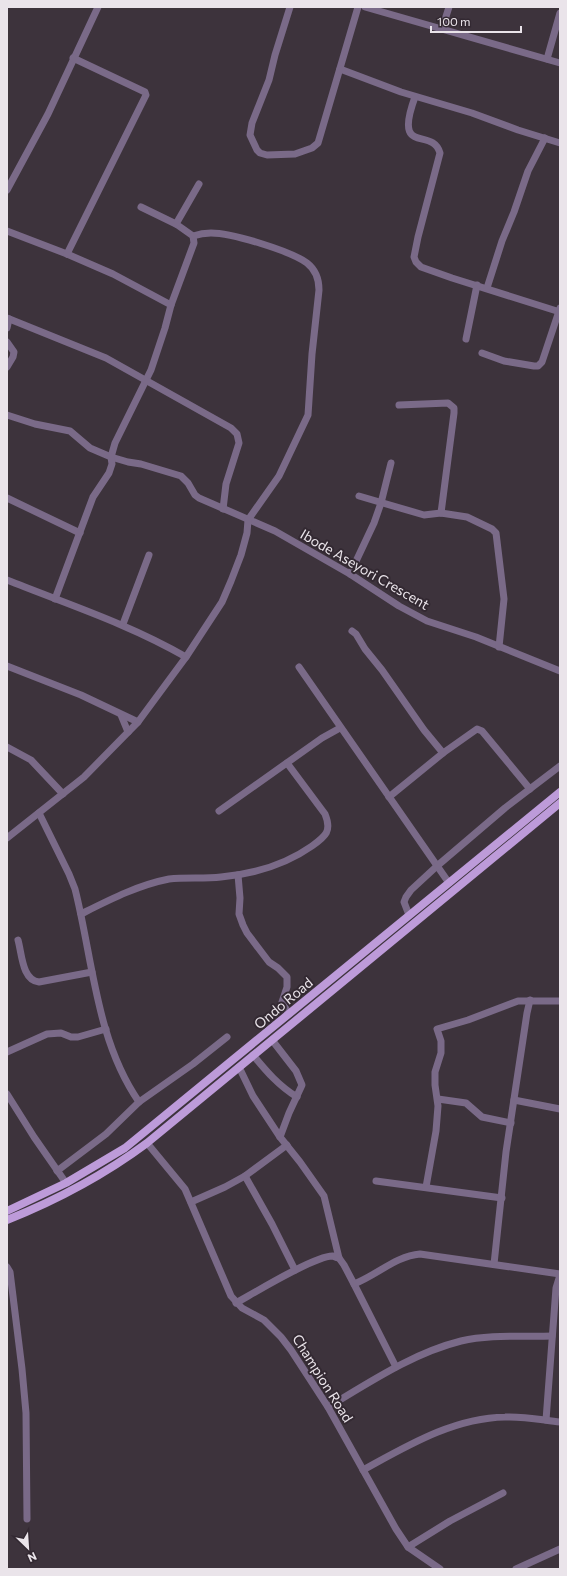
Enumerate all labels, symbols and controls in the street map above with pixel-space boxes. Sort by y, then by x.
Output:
scale bar [431,8,521,34]
text: 100 m [437,14,471,28]
street label: Ibode Aseyori Crescent [298,525,433,613]
street label: Ondo Road [250,974,316,1032]
street label: Champion Road [289,1331,357,1425]
north arrow [8,1528,48,1568]
text: N [26,1550,39,1565]

